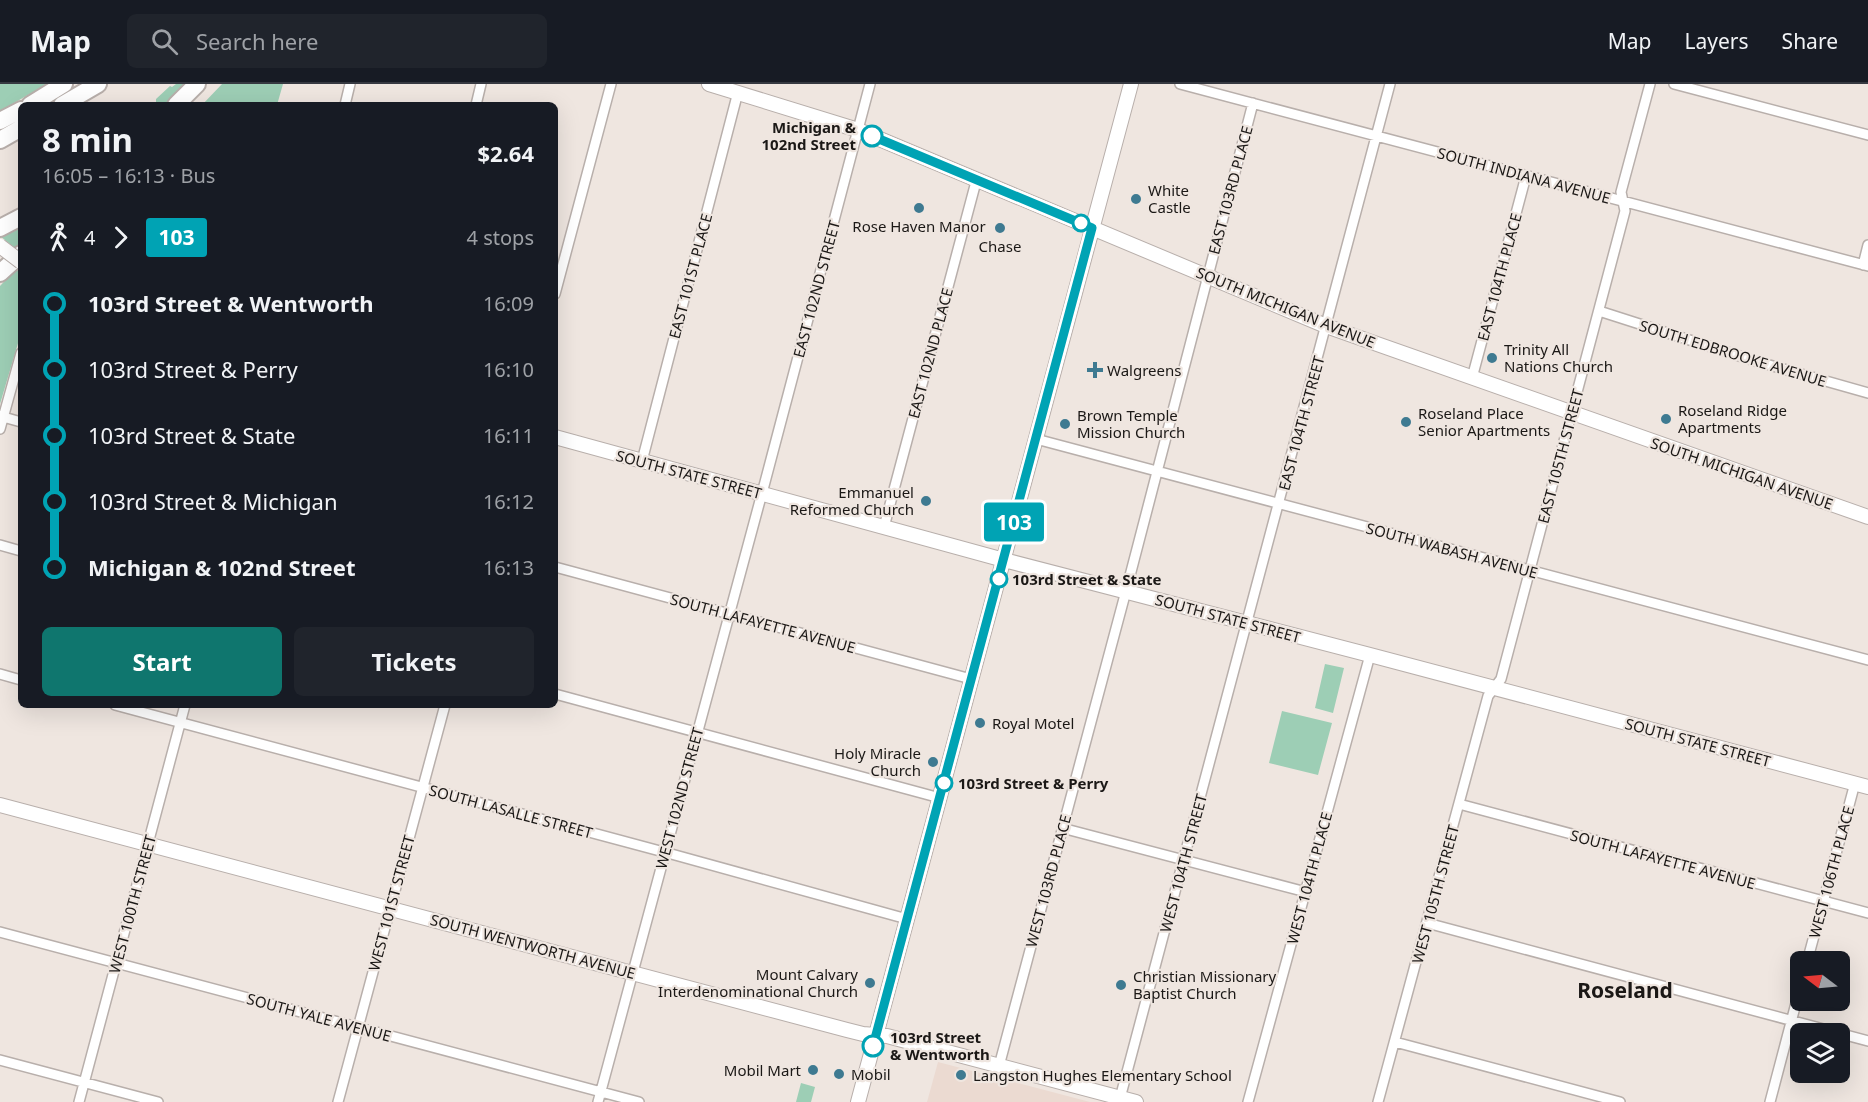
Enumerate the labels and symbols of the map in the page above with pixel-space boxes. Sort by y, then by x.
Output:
place label: Michigan & 102nd Street [762,117,857,154]
street label: EAST 103RD PLACE [1203,123,1257,257]
marker: Michigan & 102nd Street [861,125,883,147]
street label: SOUTH INDIANA AVENUE [1435,142,1613,208]
place label: White Castle [1148,180,1191,217]
marker: White Castle [1129,192,1143,206]
marker: Rose Haven Manor [912,201,926,215]
street label: EAST 101ST PLACE [664,211,716,341]
street label: EAST 104TH PLACE [1472,211,1526,343]
unlabelled marker [1072,214,1090,232]
place label: Rose Haven Manor [852,216,986,236]
street label: EAST 102ND STREET [788,218,844,360]
marker: Chase [993,221,1007,235]
place label: Chase [979,236,1021,256]
street label: SOUTH MICHIGAN AVENUE [1193,262,1379,352]
street label: EAST 102ND PLACE [903,285,957,421]
street label: SOUTH EDBROOKE AVENUE [1637,315,1829,391]
place label: Trinity All Nations Church [1504,339,1613,376]
marker: Trinity All Nations Church [1485,351,1499,365]
street label: EAST 104TH STREET [1273,353,1329,492]
place label: Walgreens [1107,360,1181,380]
marker: Walgreens [1088,363,1102,377]
street label: EAST 105TH STREET [1532,386,1588,525]
place label: Roseland Ridge Apartments [1678,400,1787,437]
place label: Roseland Place Senior Apartments [1418,403,1550,440]
place label: Brown Temple Mission Church [1077,405,1185,442]
marker: Roseland Ridge Apartments [1659,412,1673,426]
marker: Roseland Place Senior Apartments [1399,415,1413,429]
marker: Brown Temple Mission Church [1058,417,1072,431]
street label: SOUTH MICHIGAN AVENUE [1648,432,1836,514]
street label: SOUTH STATE STREET [614,445,765,503]
place label: Emmanuel Reformed Church [790,482,914,519]
marker: Emmanuel Reformed Church [919,494,933,508]
line badge: 103 [980,502,1048,542]
street label: SOUTH WABASH AVENUE [1364,517,1540,583]
place label: 103rd Street & State [1012,569,1161,589]
marker: 103rd Street & State [990,570,1008,588]
street label: SOUTH LAFAYETTE AVENUE [668,589,858,657]
street label: SOUTH STATE STREET [1153,589,1304,647]
place label: Royal Motel [992,713,1074,733]
street label: SOUTH STATE STREET [1623,713,1774,771]
marker: Royal Motel [973,716,987,730]
street label: WEST 102ND STREET [650,724,708,871]
place label: Holy Miracle Church [834,743,921,780]
marker: Holy Miracle Church [926,755,940,769]
place label: 103rd Street & Perry [958,773,1109,793]
marker: 103rd Street & Perry [935,774,953,792]
street label: SOUTH LASALLE STREET [427,780,596,843]
street label: WEST 104TH STREET [1155,791,1211,935]
street label: WEST 106TH PLACE [1804,804,1858,940]
street label: WEST 104TH PLACE [1282,810,1336,946]
street label: WEST 103RD PLACE [1021,812,1075,950]
street label: WEST 105TH STREET [1407,822,1463,966]
street label: SOUTH LAFAYETTE AVENUE [1568,825,1758,893]
street label: WEST 100TH STREET [104,832,160,976]
street label: WEST 101ST STREET [363,832,419,973]
street label: SOUTH WENTWORTH AVENUE [428,909,638,983]
north arrow [1790,951,1850,1011]
place label: Mount Calvary Interdenominational Church [658,964,858,1001]
place label: Christian Missionary Baptist Church [1133,966,1277,1003]
marker: Mount Calvary Interdenominational Church [863,976,877,990]
district label: Roseland [1577,976,1673,1004]
marker: Christian Missionary Baptist Church [1114,978,1128,992]
street label: SOUTH YALE AVENUE [245,988,393,1046]
place label: 103rd Street & Wentworth [890,1027,990,1064]
marker: 103rd Street & Wentworth [862,1035,884,1057]
place label: Mobil Mart [724,1060,802,1080]
marker: Mobil Mart [806,1063,820,1077]
place label: Mobil [851,1064,891,1084]
place label: Langston Hughes Elementary School [973,1065,1232,1085]
marker: Mobil [832,1067,846,1081]
marker: Langston Hughes Elementary School [954,1068,968,1082]

